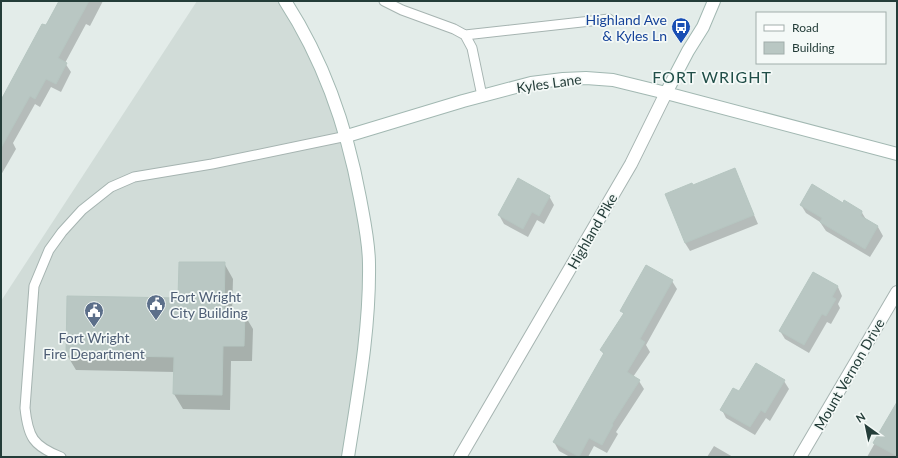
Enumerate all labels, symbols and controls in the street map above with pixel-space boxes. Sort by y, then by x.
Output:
place label: Highland Ave & Kyles Ln [586,11,667,44]
legend [756,12,886,64]
bus stop icon: Highland Ave & Kyles Ln [670,16,692,44]
text: Road [792,20,819,35]
text: Building [792,40,835,55]
district label: FORT WRIGHT [652,67,772,86]
street label: Kyles Lane [515,70,583,96]
street label: Highland Pike [564,190,620,272]
place label: Fort Wright City Building [170,288,248,321]
public building icon: Fort Wright City Building [145,293,167,321]
public building icon: Fort Wright Fire Department [83,300,105,328]
street label: Mount Vernon Drive [810,315,888,433]
place label: Fort Wright Fire Department [43,329,145,362]
north arrow [846,406,886,446]
text: N [853,409,867,425]

